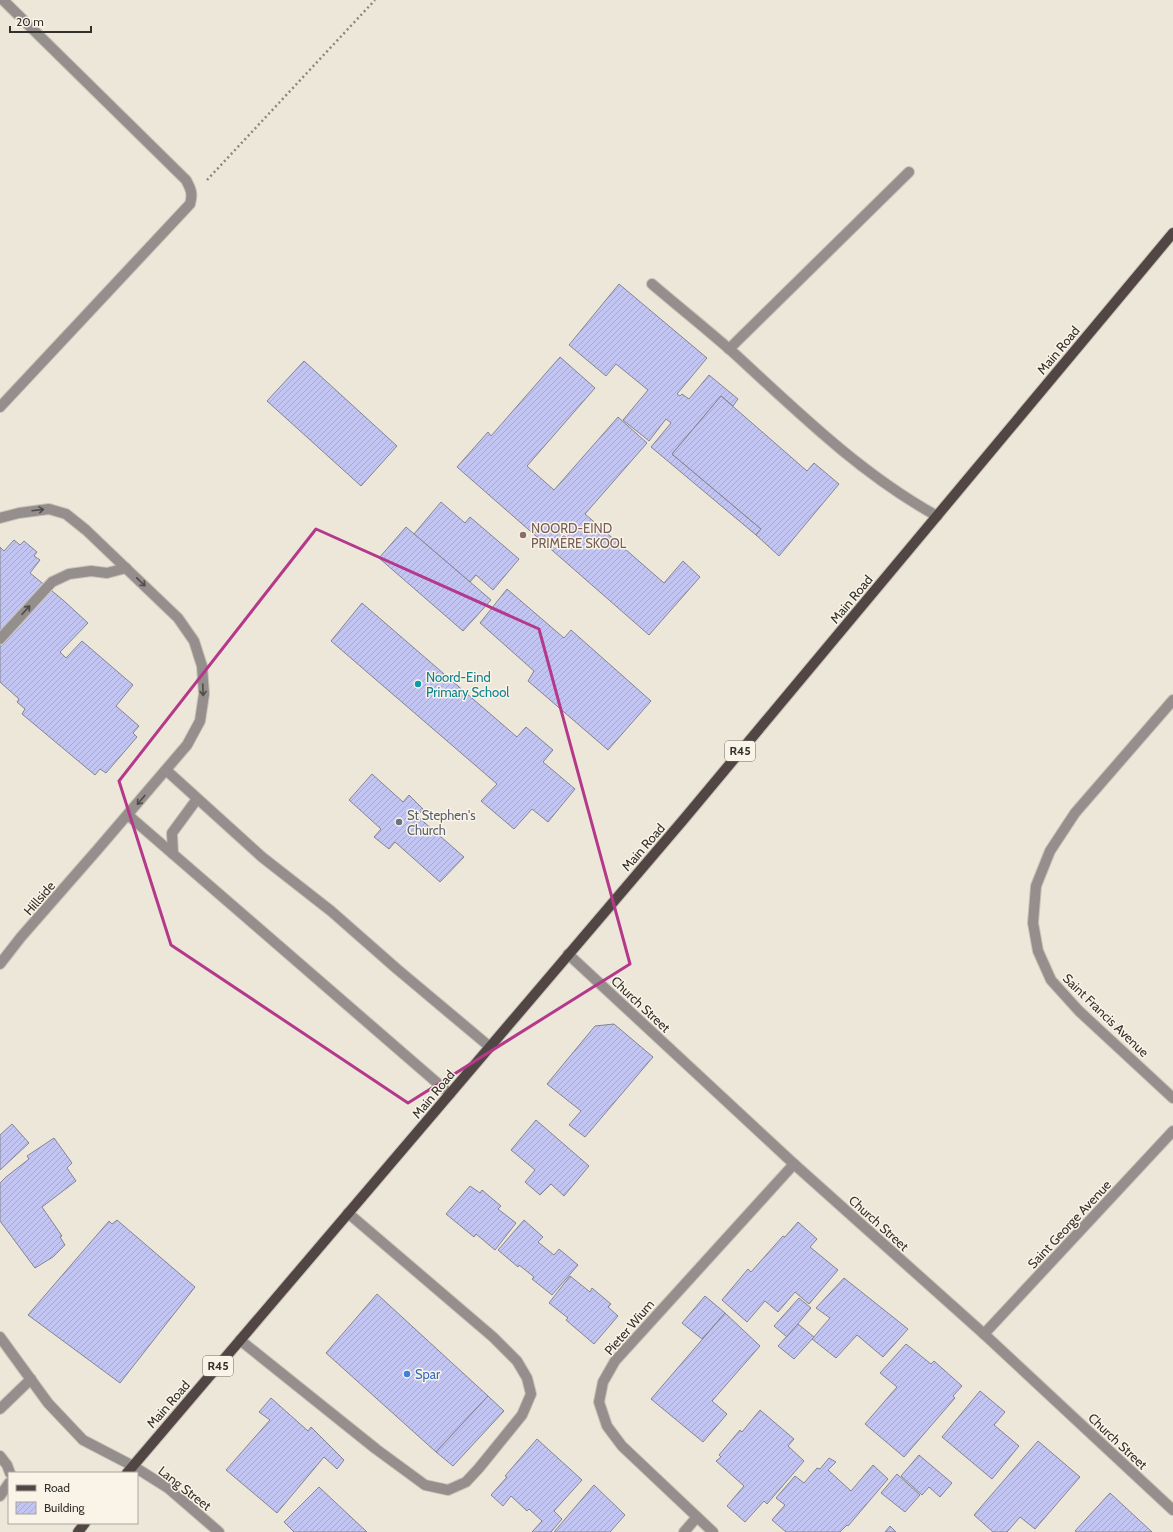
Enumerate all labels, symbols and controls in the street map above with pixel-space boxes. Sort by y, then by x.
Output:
scale bar [10,8,91,34]
text: 20 m [16,14,44,29]
street label: Main Road [1033,323,1083,377]
one-way arrow [31,507,44,514]
place label: NOORD-EIND PRIMÊRE SKOOL [531,520,627,551]
marker: NOORD-EIND PRIMÊRE SKOOL [518,530,528,540]
street label: Main Road [826,572,876,626]
one-way arrow [136,577,146,587]
one-way arrow [22,605,31,615]
place label: Noord-Eind Primary School [426,669,509,700]
marker: Noord-Eind Primary School [413,679,423,689]
one-way arrow [199,683,207,696]
road number: R45 [725,741,755,761]
one-way arrow [137,794,146,804]
place label: St Stephen's Church [407,807,476,838]
marker: St Stephen's Church [394,817,404,827]
street label: Main Road [618,820,668,874]
street label: Hillside [20,877,58,918]
street label: Saint Francis Avenue [1060,970,1152,1060]
street label: Church Street [608,973,674,1036]
street label: Main Road [408,1067,458,1121]
street label: Saint George Avenue [1024,1176,1114,1271]
street label: Church Street [846,1192,913,1254]
street label: Pieter Wium [601,1296,657,1358]
road number: R45 [203,1356,233,1376]
place label: Spar [415,1366,441,1382]
marker: Spar [402,1369,412,1379]
street label: Main Road [143,1377,193,1431]
street label: Church Street [1085,1410,1151,1473]
street label: Lang Street [155,1462,215,1514]
legend [8,1472,138,1524]
text: Road [44,1480,70,1495]
text: Building [44,1500,86,1515]

